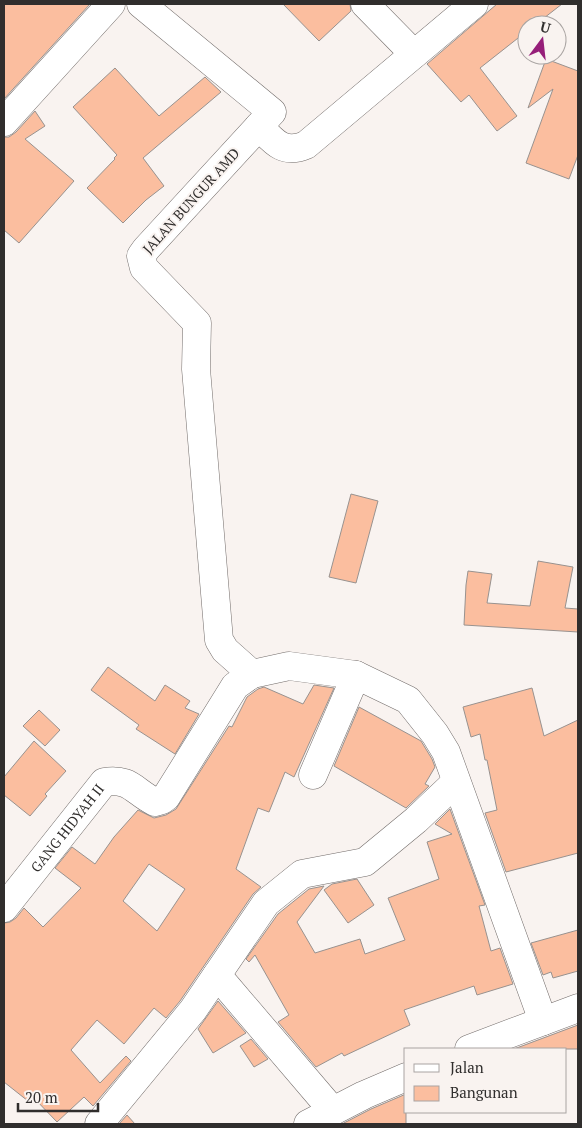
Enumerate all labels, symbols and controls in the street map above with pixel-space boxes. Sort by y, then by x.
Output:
north arrow [517,15,567,65]
text: U [538,16,553,37]
street label: JALAN BUNGUR AMD [138,144,243,258]
street label: GANG HIDYAH II [26,780,108,876]
legend [404,1048,567,1113]
text: Jalan [450,1057,484,1077]
scale bar [18,1080,98,1112]
text: Bangunan [450,1082,518,1102]
text: 20 m [25,1087,58,1107]

